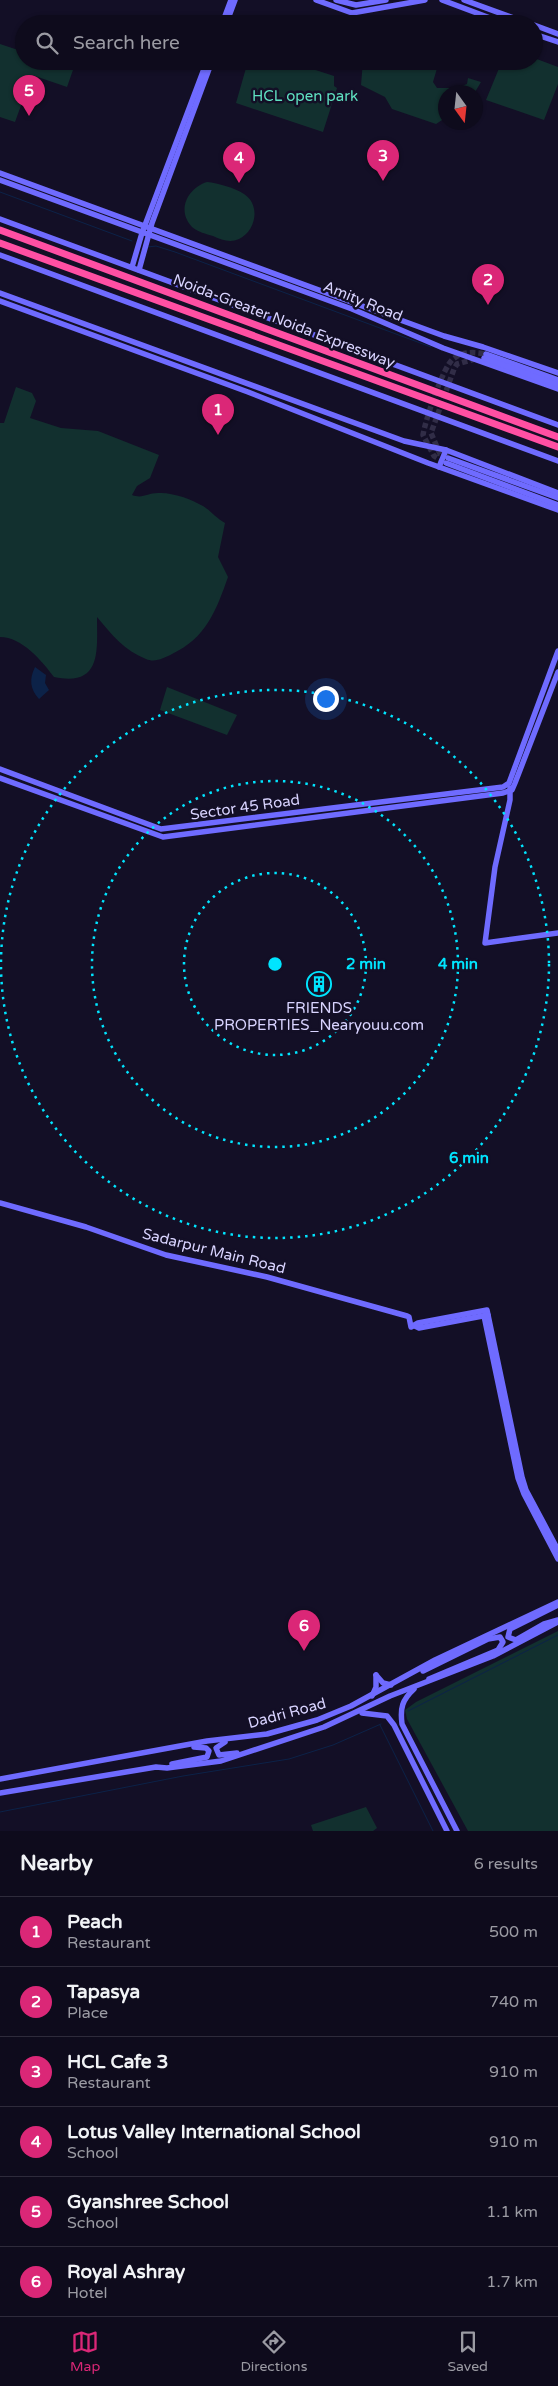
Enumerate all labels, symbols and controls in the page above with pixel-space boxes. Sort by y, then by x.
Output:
search box [15,15,543,70]
icon: search [33,29,61,57]
text: Search here [73,32,180,54]
pin: 5 [13,75,45,116]
north arrow [438,85,483,130]
park label: HCL open park [252,87,358,105]
pin: 3 [367,140,399,181]
pin: 4 [223,142,255,183]
pin: 2 [472,264,504,305]
street label: Noida-Greater Noida Expressway [171,270,397,372]
street label: Amity Road [321,277,405,325]
pin: 1 [202,394,234,435]
your location [313,686,339,712]
street label: Sector 45 Road [189,790,301,824]
centre of rings [266,955,284,973]
text: 2 min [346,955,386,973]
text: 4 min [438,955,478,973]
building icon: FRIENDS PROPERTIES_Nearyouu.com [306,971,332,997]
place label: FRIENDS PROPERTIES_Nearyouu.com [214,999,424,1034]
text: 6 min [449,1149,489,1167]
street label: Sadarpur Main Road [141,1224,287,1278]
pin: 6 [288,1610,320,1651]
street label: Dadri Road [246,1694,328,1732]
text: Nearby [20,1851,93,1876]
text: 6 results [474,1854,538,1874]
text: Peach [67,1911,123,1933]
text: 1 [31,1922,41,1942]
text: 500 m [489,1922,538,1942]
text: Restaurant [67,1933,151,1953]
text: Tapasya [67,1981,140,2003]
text: 2 [31,1992,41,2012]
text: 740 m [489,1992,538,2012]
text: Place [67,2003,108,2023]
text: HCL Cafe 3 [67,2051,168,2073]
text: 3 [31,2062,41,2082]
text: 910 m [489,2062,538,2082]
text: Restaurant [67,2073,151,2093]
text: Lotus Valley International School [67,2121,361,2143]
text: 4 [31,2132,41,2152]
text: 910 m [489,2132,538,2152]
text: School [67,2143,119,2163]
text: Gyanshree School [67,2191,229,2213]
text: 5 [31,2202,41,2222]
text: 1.1 km [486,2202,538,2222]
text: School [67,2213,119,2233]
text: Royal Ashray [67,2261,185,2283]
text: 6 [31,2272,41,2292]
text: 1.7 km [486,2272,538,2292]
text: Hotel [67,2283,108,2303]
tab: Map [70,2328,100,2375]
tab: Directions [240,2328,307,2375]
tab: Saved [447,2328,488,2375]

